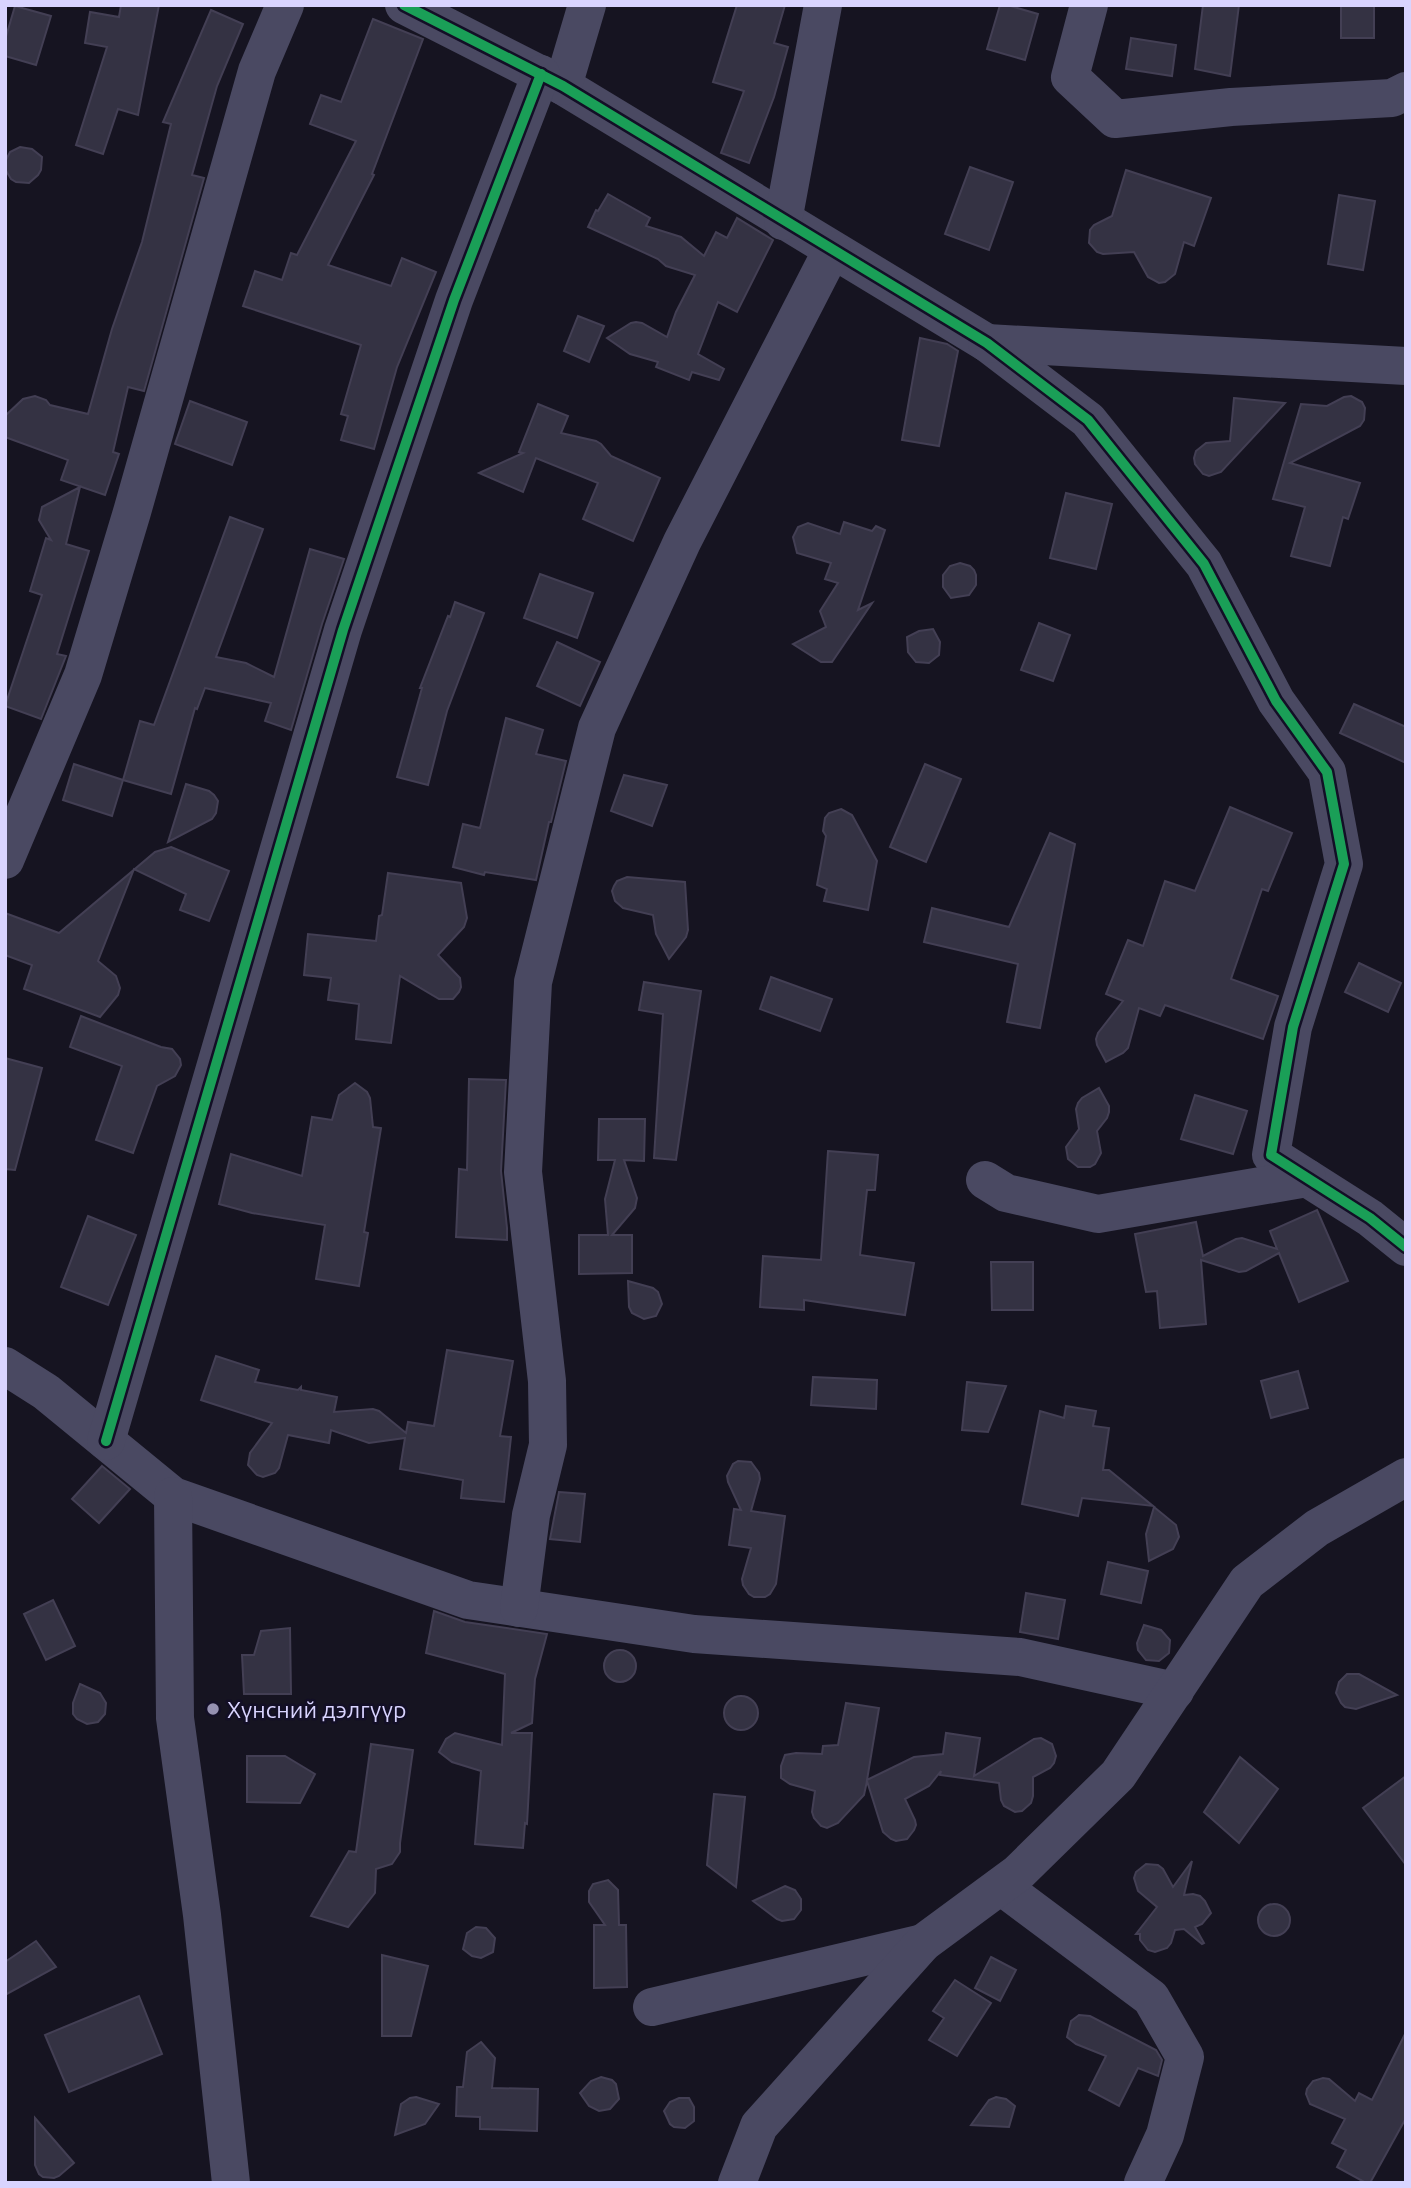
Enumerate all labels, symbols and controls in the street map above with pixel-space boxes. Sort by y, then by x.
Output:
place label: Хүнсний дэлгүүр [227,1697,406,1722]
marker: Хүнсний дэлгүүр [205,1701,221,1717]

